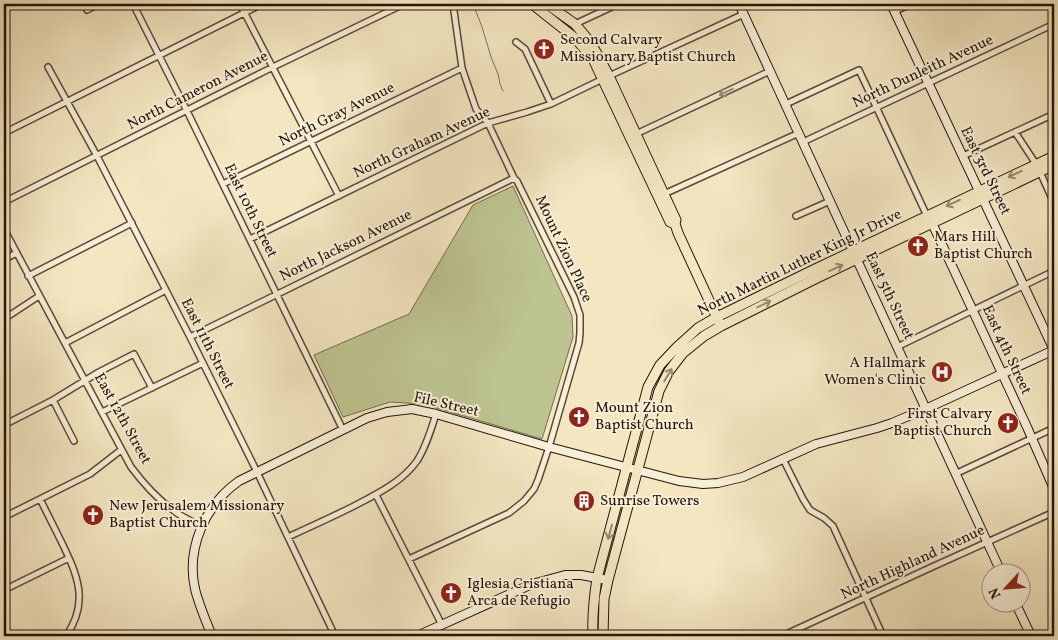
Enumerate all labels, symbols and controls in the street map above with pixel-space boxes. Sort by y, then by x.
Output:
place label: Second Calvary Missionary Baptist Church [560,30,736,68]
street label: North Dunleith Avenue [849,30,997,114]
church icon: Second Calvary Missionary Baptist Church [532,37,556,61]
street label: North Cameron Avenue [124,46,272,136]
street label: North Gray Avenue [275,78,399,152]
one-way arrow [719,88,734,97]
street label: North Graham Avenue [350,102,494,184]
street label: East 3rd Street [955,123,1015,219]
street label: East 10th Street [218,160,282,262]
one-way arrow [1008,170,1023,179]
street label: Mount Zion Place [529,192,597,306]
one-way arrow [946,199,961,209]
street label: North Martin Luther King Jr Drive [694,204,906,322]
street label: North Jackson Avenue [276,205,416,287]
place label: Mars Hill Baptist Church [934,227,1033,265]
church icon: Mars Hill Baptist Church [906,234,930,258]
street label: East 5th Street [859,249,919,343]
one-way arrow [829,263,844,273]
street label: East 11th Street [175,295,239,393]
one-way arrow [757,299,772,309]
street label: East 4th Street [976,302,1036,398]
place label: A Hallmark Women's Clinic [824,353,926,391]
hospital icon: A Hallmark Women's Clinic [930,360,954,384]
one-way arrow [663,368,673,382]
street label: East 12th Street [88,369,156,469]
street label: File Street [411,387,481,423]
place label: Mount Zion Baptist Church [595,398,694,436]
place label: First Calvary Baptist Church [893,404,992,442]
church icon: Mount Zion Baptist Church [567,405,591,429]
church icon: First Calvary Baptist Church [996,411,1020,435]
building icon: Sunrise Towers [572,489,596,513]
place label: Sunrise Towers [600,491,699,512]
place label: New Jerusalem Missionary Baptist Church [109,496,284,534]
church icon: New Jerusalem Missionary Baptist Church [81,503,105,527]
street label: North Highland Avenue [838,520,988,606]
one-way arrow [604,523,614,539]
north arrow [980,562,1030,612]
place label: Iglesia Cristiana Arca de Refugio [467,574,574,612]
church icon: Iglesia Cristiana Arca de Refugio [439,581,463,605]
text: N [985,584,1006,602]

